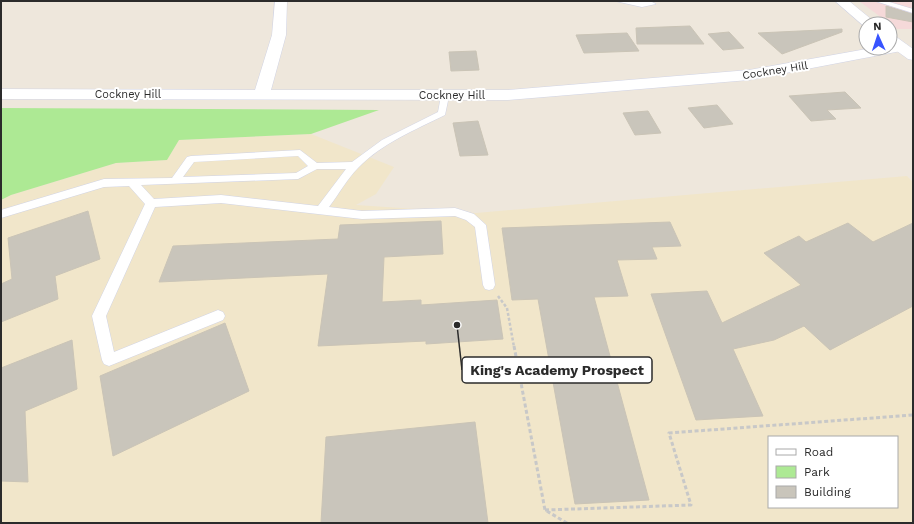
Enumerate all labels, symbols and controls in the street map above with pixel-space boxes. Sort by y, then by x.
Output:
north arrow [858,16,898,56]
text: N [873,20,882,33]
street label: Cockney Hill [741,59,809,82]
street label: Cockney Hill [95,88,162,101]
street label: Cockney Hill [419,89,486,102]
callout: King's Academy Prospect [462,357,652,383]
text: King's Academy Prospect [470,362,644,378]
legend [768,436,898,508]
text: Road [804,445,833,459]
text: Park [804,465,830,479]
text: Building [804,485,851,499]

